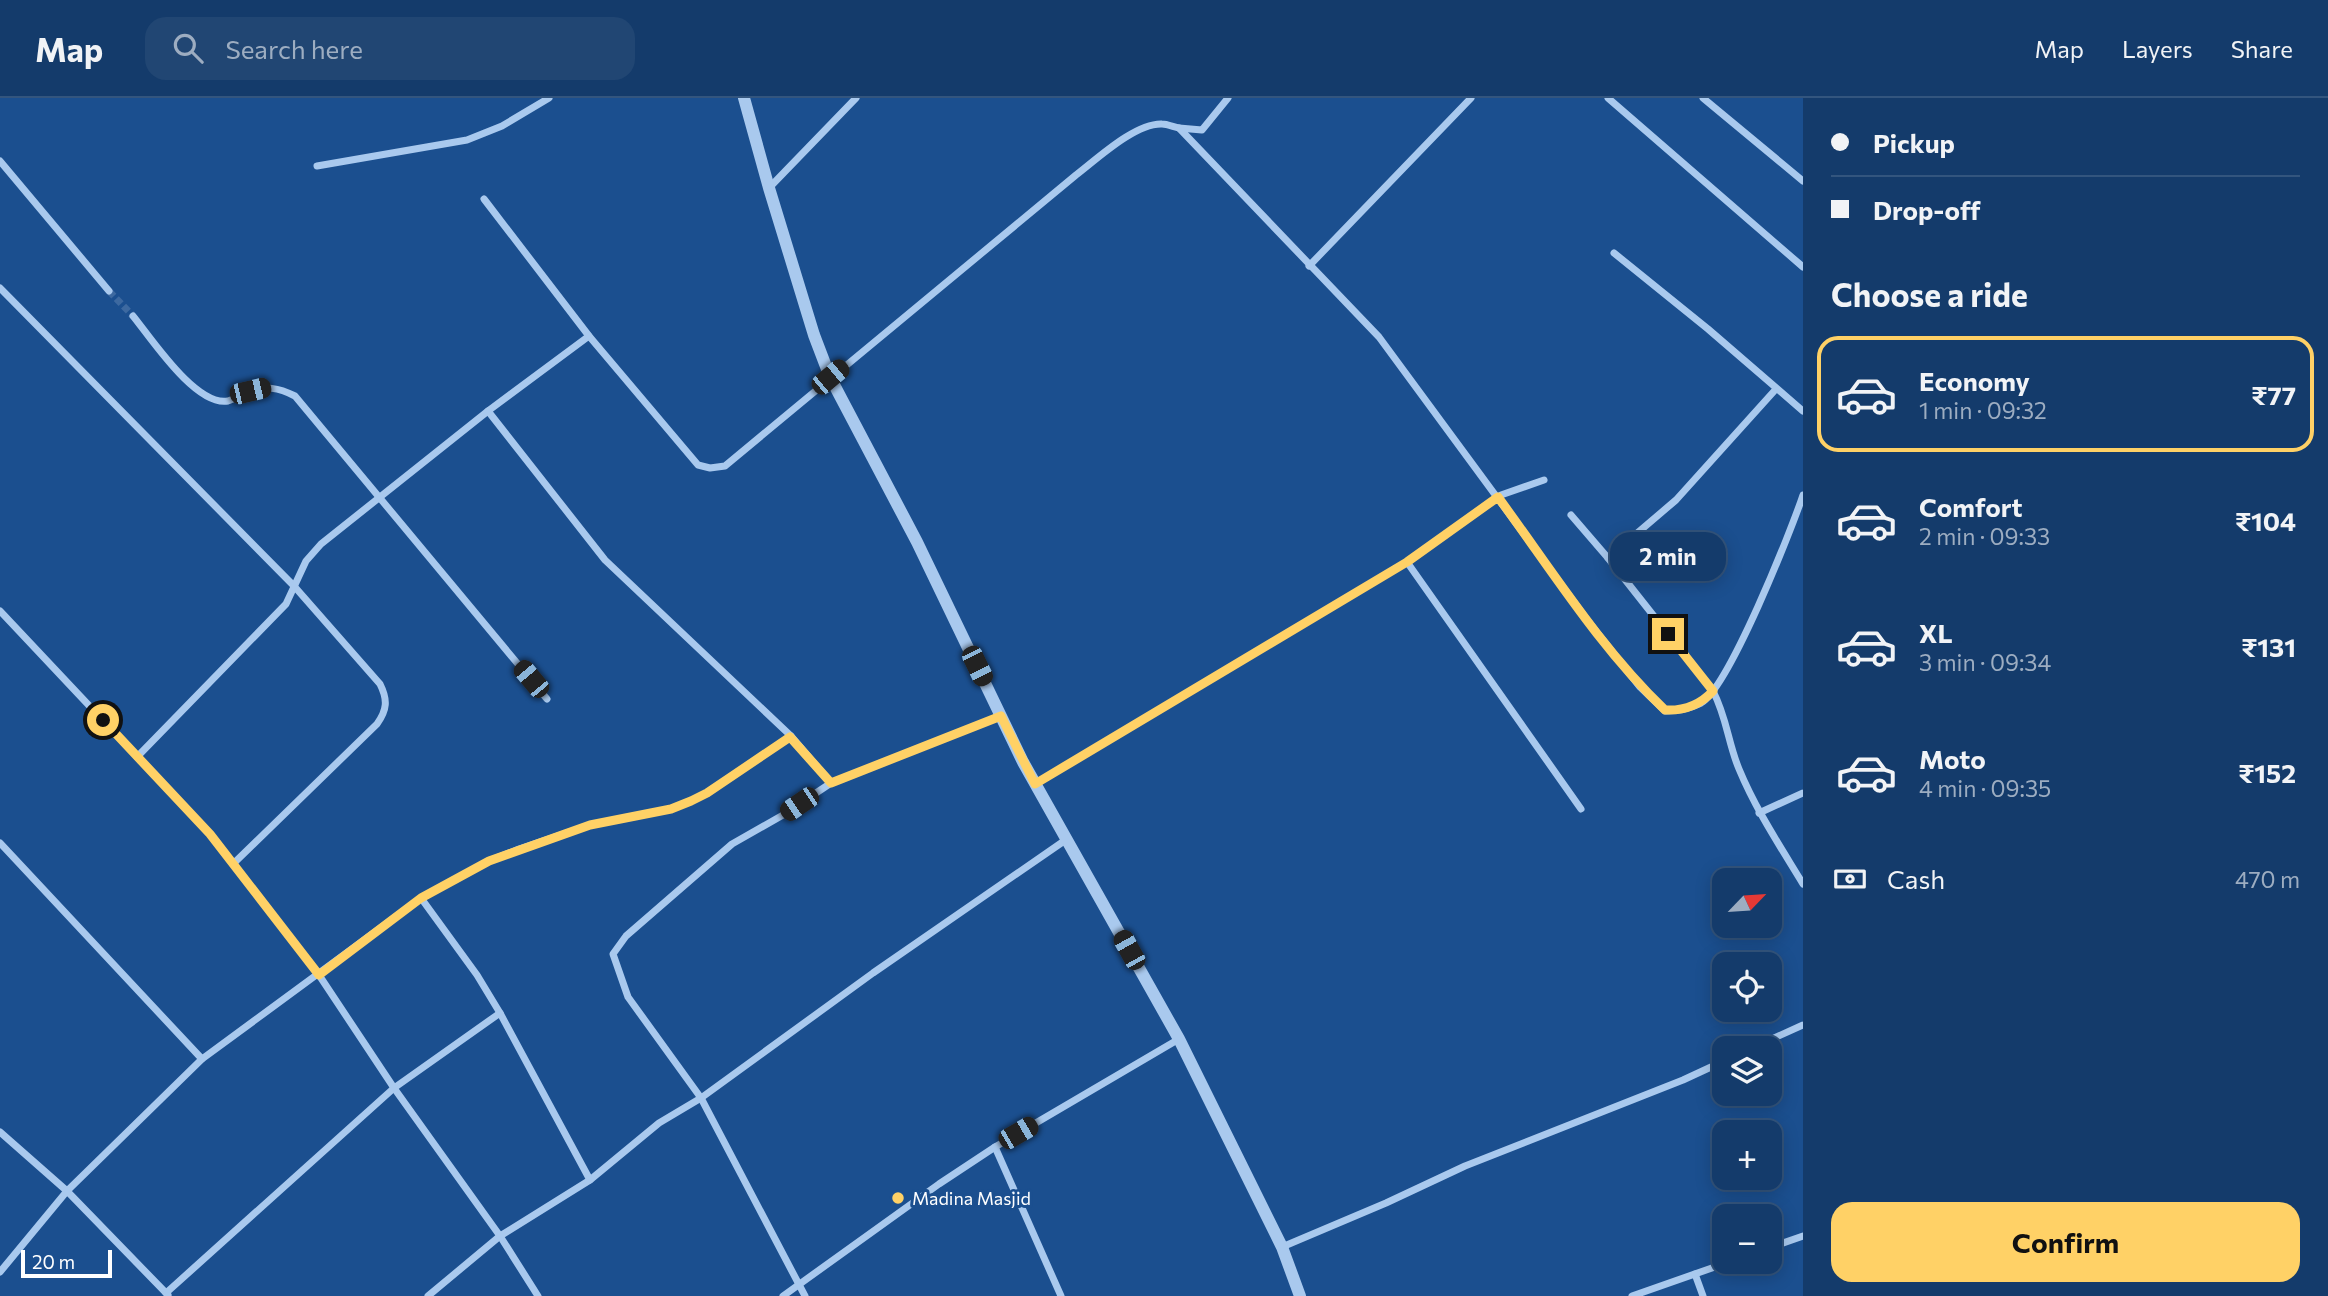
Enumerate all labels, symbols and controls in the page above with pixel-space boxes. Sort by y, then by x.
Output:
search box [145,17,635,80]
text: Map [35,28,103,69]
icon: search [169,29,207,67]
text: Search here [225,33,363,64]
text: Map [2035,34,2084,63]
text: Layers [2122,34,2193,63]
text: Share [2231,34,2293,63]
text: Pickup [1873,127,1955,158]
text: Drop-off [1873,194,1980,225]
text: Choose a ride [1831,274,2028,314]
car [808,355,853,399]
icon: car [1835,363,1898,426]
text: Economy [1919,365,2030,396]
car [228,376,273,406]
text: ₹77 [2251,379,2296,410]
text: 1 min · 09:32 [1919,396,2047,424]
icon: car [1835,489,1898,552]
text: Comfort [1919,491,2022,522]
text: ₹104 [2235,505,2296,536]
text: 2 min · 09:33 [1919,522,2050,550]
callout: 2 min [1610,532,1726,582]
text: 2 min [1639,542,1697,570]
icon: car [1835,615,1898,678]
text: XL [1919,617,1953,648]
route end [1652,618,1684,650]
text: ₹131 [2241,631,2296,662]
car [959,643,996,689]
text: 3 min · 09:34 [1919,648,2051,676]
car [510,656,553,702]
route start [87,704,119,736]
icon: car [1835,741,1898,804]
text: Moto [1919,743,1986,774]
text: ₹152 [2238,757,2296,788]
text: 4 min · 09:35 [1919,774,2051,802]
car [776,784,823,824]
icon: cash [1831,860,1869,898]
text: Cash [1887,863,1945,894]
text: 470 m [2235,865,2300,893]
north arrow [1712,868,1782,938]
map controls [1712,868,1782,1274]
car [1110,927,1149,973]
button: locate [1712,952,1782,1022]
button: layers [1712,1036,1782,1106]
car [995,1113,1042,1153]
button: + [1712,1120,1782,1190]
place label: Madina Masjid [912,1187,1031,1209]
marker: Madina Masjid [890,1190,906,1206]
button: Confirm [1831,1202,2300,1282]
button: − [1712,1204,1782,1274]
scale bar [21,1247,112,1279]
text: 20 m [32,1250,75,1273]

